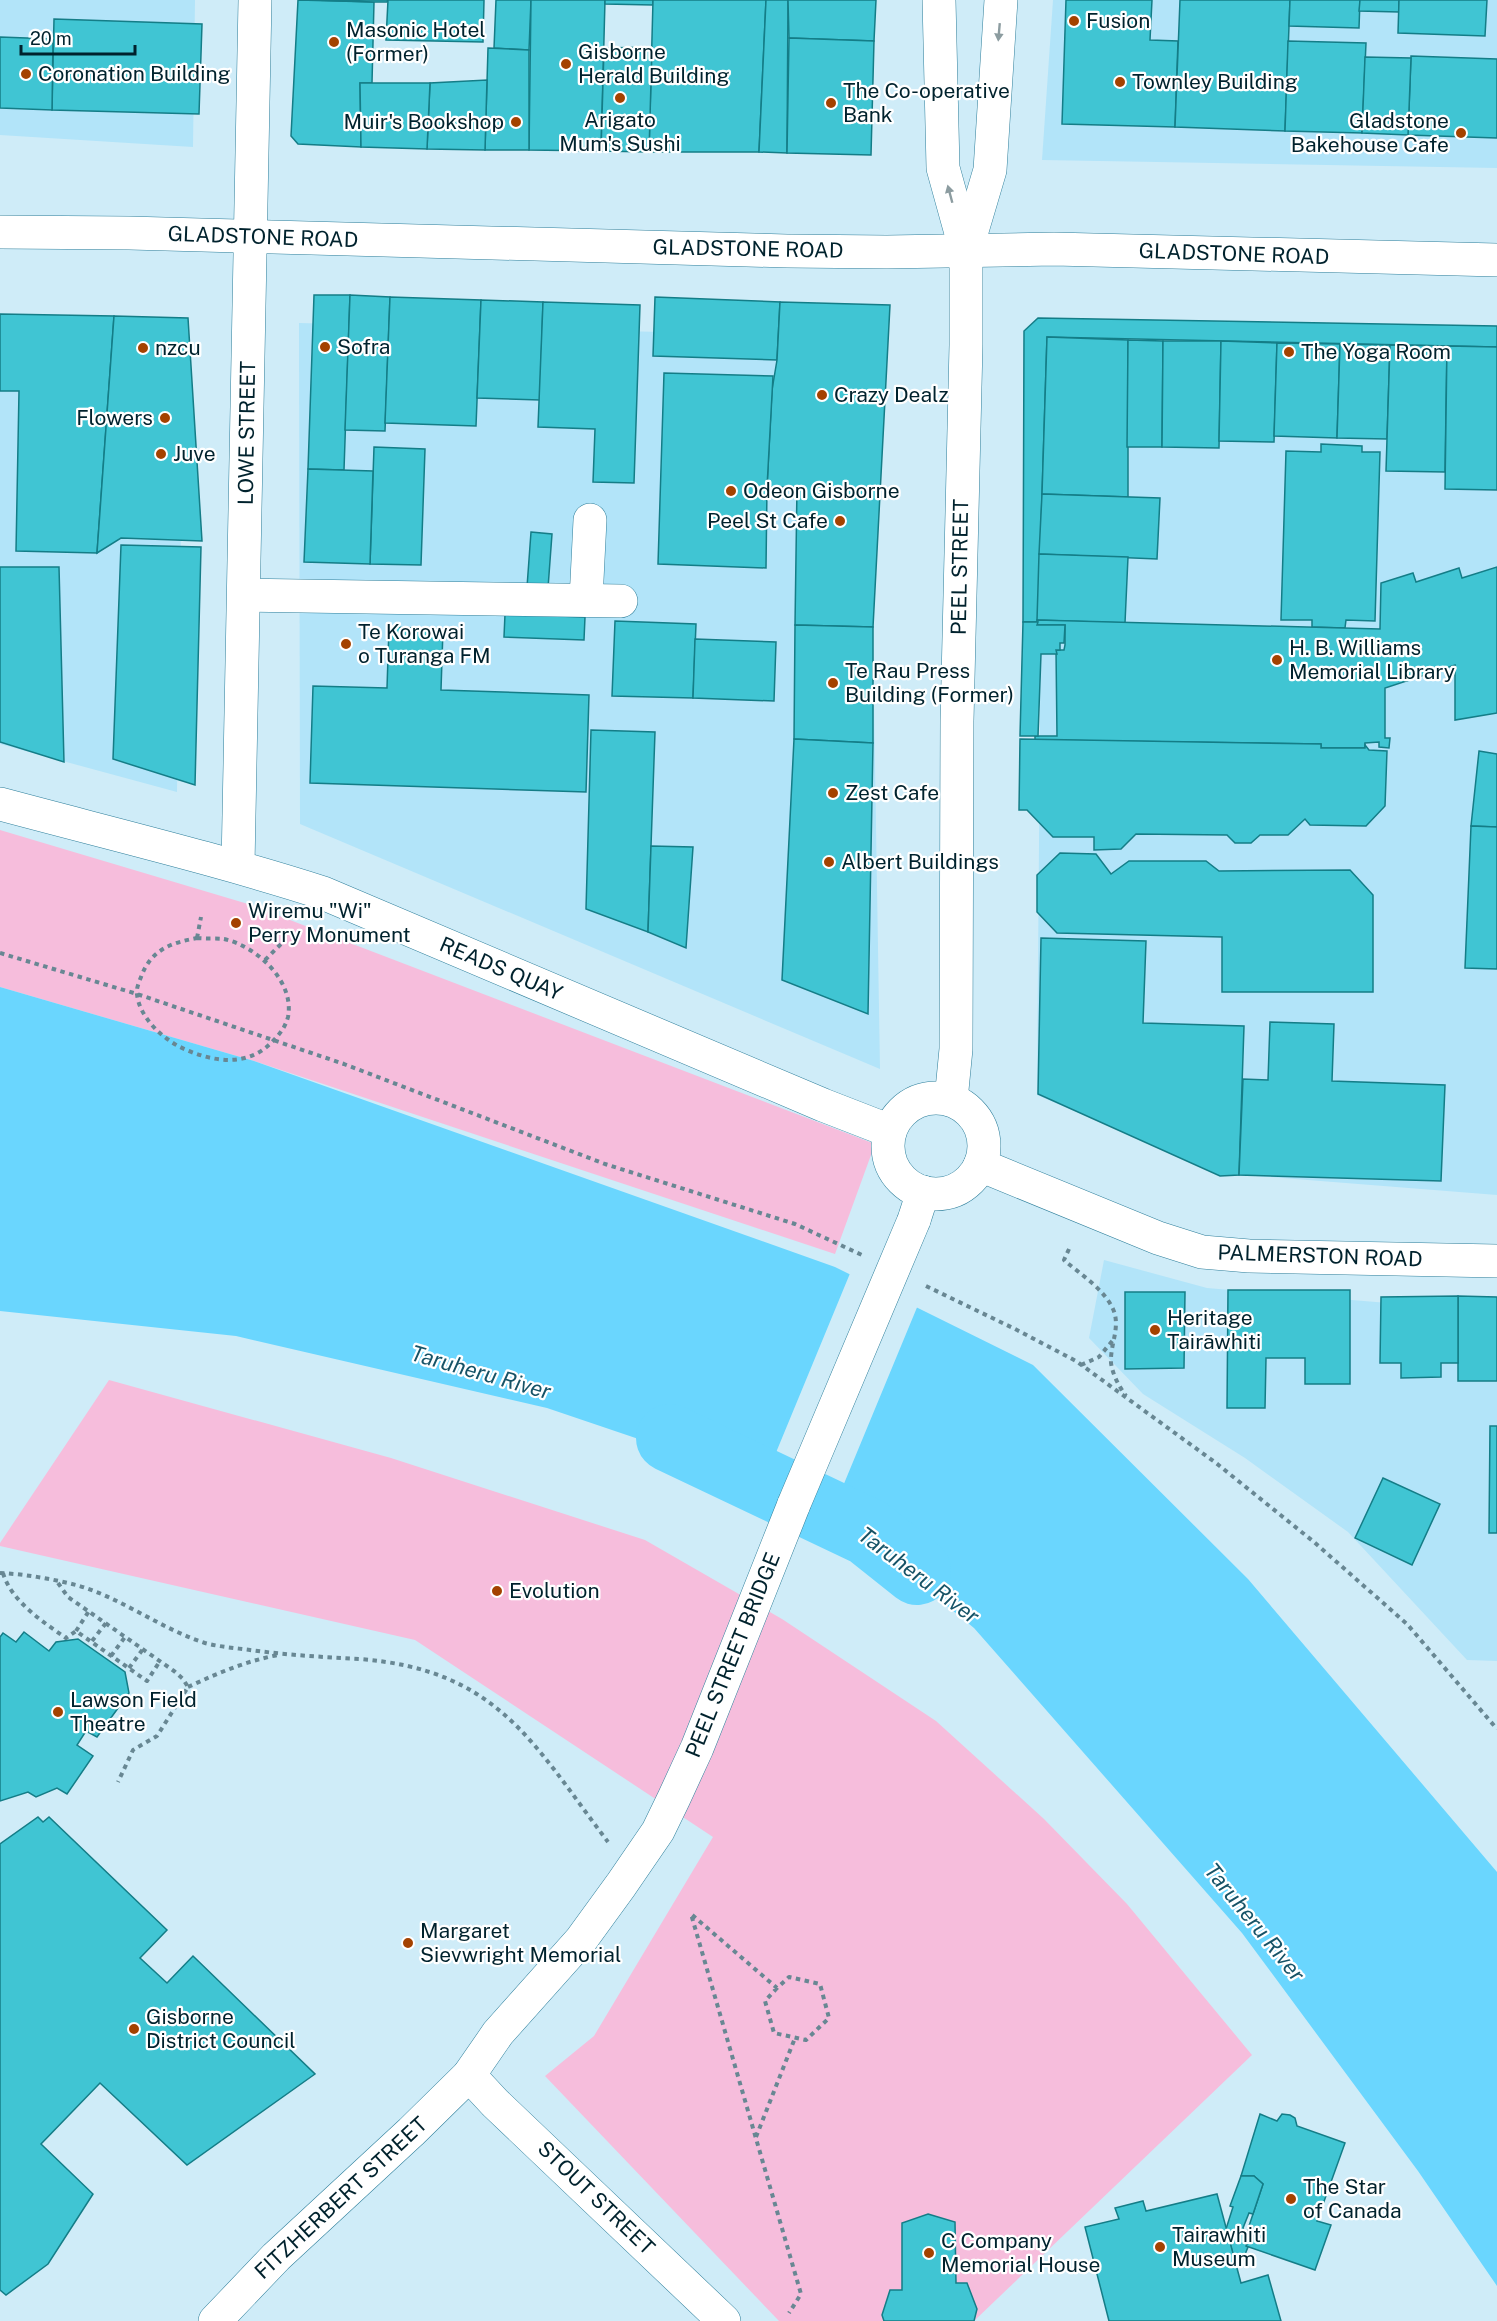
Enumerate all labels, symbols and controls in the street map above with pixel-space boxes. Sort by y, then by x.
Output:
place label: Fusion [1086,8,1150,33]
marker: Fusion [1067,14,1081,28]
place label: Masonic Hotel (Former) [346,17,486,66]
scale bar [21,18,135,56]
one-way arrow [994,23,1004,42]
text: 20 m [30,28,72,49]
marker: Masonic Hotel (Former) [327,35,341,49]
place label: Gisborne Herald Building [578,39,730,88]
marker: Gisborne Herald Building [559,57,573,71]
place label: Coronation Building [38,61,231,86]
marker: Coronation Building [19,67,33,81]
place label: Townley Building [1132,69,1298,94]
marker: Townley Building [1113,75,1127,89]
place label: The Co-operative Bank [843,78,1010,127]
marker: Arigato Mum's Sushi [613,91,627,105]
marker: The Co-operative Bank [824,96,838,110]
place label: Arigato Mum's Sushi [559,107,681,156]
place label: Gladstone Bakehouse Cafe [1291,108,1449,157]
place label: Muir's Bookshop [344,109,504,134]
marker: Muir's Bookshop [509,115,523,129]
marker: Gladstone Bakehouse Cafe [1454,126,1468,140]
one-way arrow [945,185,954,203]
street label: GLADSTONE ROAD [167,221,359,252]
street label: GLADSTONE ROAD [652,234,844,263]
street label: GLADSTONE ROAD [1138,238,1330,269]
place label: Sofra [337,334,390,359]
place label: nzcu [155,335,201,360]
place label: The Yoga Room [1301,339,1451,364]
marker: Sofra [318,340,332,354]
marker: nzcu [136,341,150,355]
marker: The Yoga Room [1282,345,1296,359]
street label: LOWE STREET [233,361,260,505]
place label: Crazy Dealz [834,382,949,407]
marker: Crazy Dealz [815,388,829,402]
place label: Flowers [76,405,153,430]
marker: Flowers [158,411,172,425]
place label: Juve [173,441,216,466]
marker: Juve [154,447,168,461]
place label: Odeon Gisborne [743,478,900,503]
marker: Odeon Gisborne [724,484,738,498]
street label: PEEL STREET [946,499,973,635]
place label: Peel St Cafe [707,508,828,533]
marker: Peel St Cafe [833,514,847,528]
place label: Te Korowai o Turanga FM [358,619,491,668]
place label: H. B. Williams Memorial Library [1289,635,1455,684]
marker: Te Korowai o Turanga FM [339,637,353,651]
marker: H. B. Williams Memorial Library [1270,653,1284,667]
place label: Te Rau Press Building (Former) [845,658,1014,707]
marker: Te Rau Press Building (Former) [826,676,840,690]
place label: Zest Cafe [845,780,939,805]
marker: Zest Cafe [826,786,840,800]
place label: Albert Buildings [841,849,999,874]
marker: Albert Buildings [822,855,836,869]
place label: Wiremu "Wi" Perry Monument [248,898,411,947]
marker: Wiremu "Wi" Perry Monument [229,916,243,930]
street label: READS QUAY [436,931,567,1006]
street label: PALMERSTON ROAD [1217,1239,1423,1272]
place label: Heritage Tairāwhiti [1167,1305,1261,1354]
marker: Heritage Tairāwhiti [1148,1323,1162,1337]
water label: Taruheru River [408,1340,555,1405]
water label: Taruheru River [854,1521,985,1629]
street label: PEEL STREET BRIDGE [680,1549,785,1761]
place label: Evolution [509,1578,600,1603]
marker: Evolution [490,1584,504,1598]
place label: Lawson Field Theatre [70,1687,197,1736]
marker: Lawson Field Theatre [51,1705,65,1719]
water label: Taruheru River [1199,1858,1311,1987]
place label: Margaret Sievwright Memorial [420,1918,621,1967]
marker: Margaret Sievwright Memorial [401,1936,415,1950]
place label: Gisborne District Council [146,2004,296,2053]
marker: Gisborne District Council [127,2022,141,2036]
street label: FITZHERBERT STREET [249,2111,432,2284]
street label: STOUT STREET [533,2136,660,2260]
place label: The Star of Canada [1303,2174,1402,2223]
marker: The Star of Canada [1284,2192,1298,2206]
place label: Tairawhiti Museum [1172,2222,1266,2271]
place label: C Company Memorial House [941,2228,1100,2277]
marker: Tairawhiti Museum [1153,2240,1167,2254]
marker: C Company Memorial House [922,2246,936,2260]

